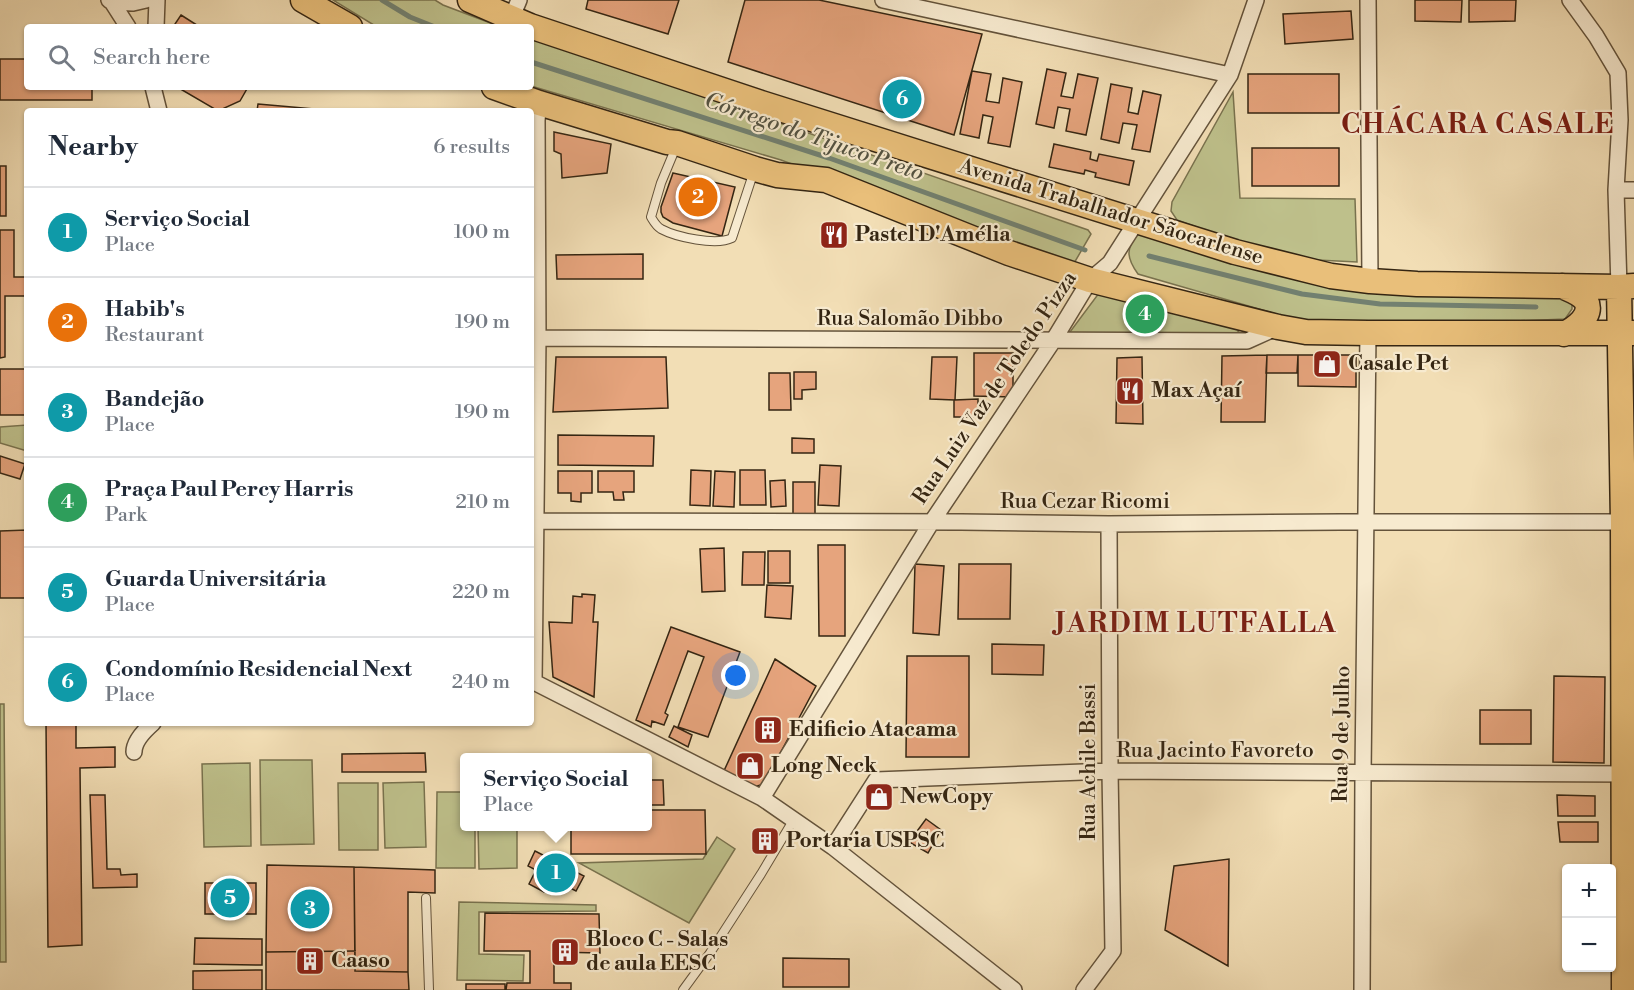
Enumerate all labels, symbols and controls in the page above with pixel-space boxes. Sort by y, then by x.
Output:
search box [24,24,534,90]
icon: search [45,41,78,74]
text: Search here [93,44,210,71]
pin: 6 [882,76,922,122]
water label: Córrego do Tijuco Preto [701,87,927,187]
district label: CHÁCARA CASALE [1341,105,1615,142]
text: Nearby [48,131,138,163]
text: 6 results [433,135,510,160]
street label: Avenida Trabalhador Sãocarlense [955,153,1266,271]
pin: 2 [678,174,718,220]
text: Serviço Social [105,206,250,233]
restaurant icon: Pastel D'Amélia [818,219,850,251]
text: 1 [63,220,72,245]
text: 100 m [454,220,510,245]
place label: Pastel D'Amélia [855,222,1011,248]
text: Place [105,233,155,258]
street label: Rua Luiz Vaz de Toledo Pizza [907,266,1083,509]
pin: 4 [1126,292,1164,336]
text: Habib's [105,296,185,323]
street label: Rua Salomão Dibbo [817,306,1003,332]
text: 2 [61,310,74,335]
text: 190 m [455,310,510,335]
text: Restaurant [105,323,204,348]
shop icon: Casale Pet [1311,348,1343,380]
place label: Casale Pet [1348,351,1449,377]
restaurant icon: Max Açaí [1114,375,1146,407]
place label: Max Açaí [1151,378,1242,404]
text: Bandejão [105,386,204,413]
text: 3 [61,400,74,425]
text: 190 m [455,400,510,425]
text: Place [105,413,155,438]
text: Praça Paul Percy Harris [105,476,353,503]
street label: Rua Cezar Ricomi [1000,489,1170,515]
text: 4 [61,490,74,515]
text: 210 m [455,490,510,515]
text: Park [105,503,147,528]
text: Guarda Universitária [105,566,326,593]
text: 5 [61,580,74,605]
text: 220 m [452,580,510,605]
text: Place [105,593,155,618]
district label: JARDIM LUTFALLA [1051,607,1337,641]
text: Condomínio Residencial Next [105,656,412,683]
your location [721,661,750,690]
street label: Rua 9 de Julho [1328,665,1356,803]
text: 6 [61,670,74,695]
text: 240 m [452,670,510,695]
text: Place [105,683,155,708]
street label: Rua Achile Bassi [1076,683,1102,841]
building icon: Edificio Atacama [752,714,784,746]
place label: Edificio Atacama [789,717,958,743]
street label: Rua Jacinto Favoreto [1116,738,1314,764]
shop icon: Long Neck [734,750,766,782]
popup [460,753,652,831]
place label: Long Neck [771,753,878,779]
text: Serviço Social [483,766,629,793]
shop icon: NewCopy [863,781,895,813]
place label: NewCopy [900,784,993,810]
text: Place [483,793,533,818]
building icon: Portaria USPSC [749,825,781,857]
place label: Portaria USPSC [786,828,944,854]
pin: 1 [536,850,576,896]
map controls [1562,864,1616,972]
button: + [1562,864,1616,918]
pin: 5 [210,876,250,920]
pin: 3 [290,886,330,932]
button: − [1562,918,1616,972]
place label: Bloco C - Salas de aula EESC [586,927,728,977]
building icon: Bloco C - Salas de aula EESC [549,936,581,968]
building icon: Caaso [294,945,326,977]
place label: Caaso [331,948,390,974]

